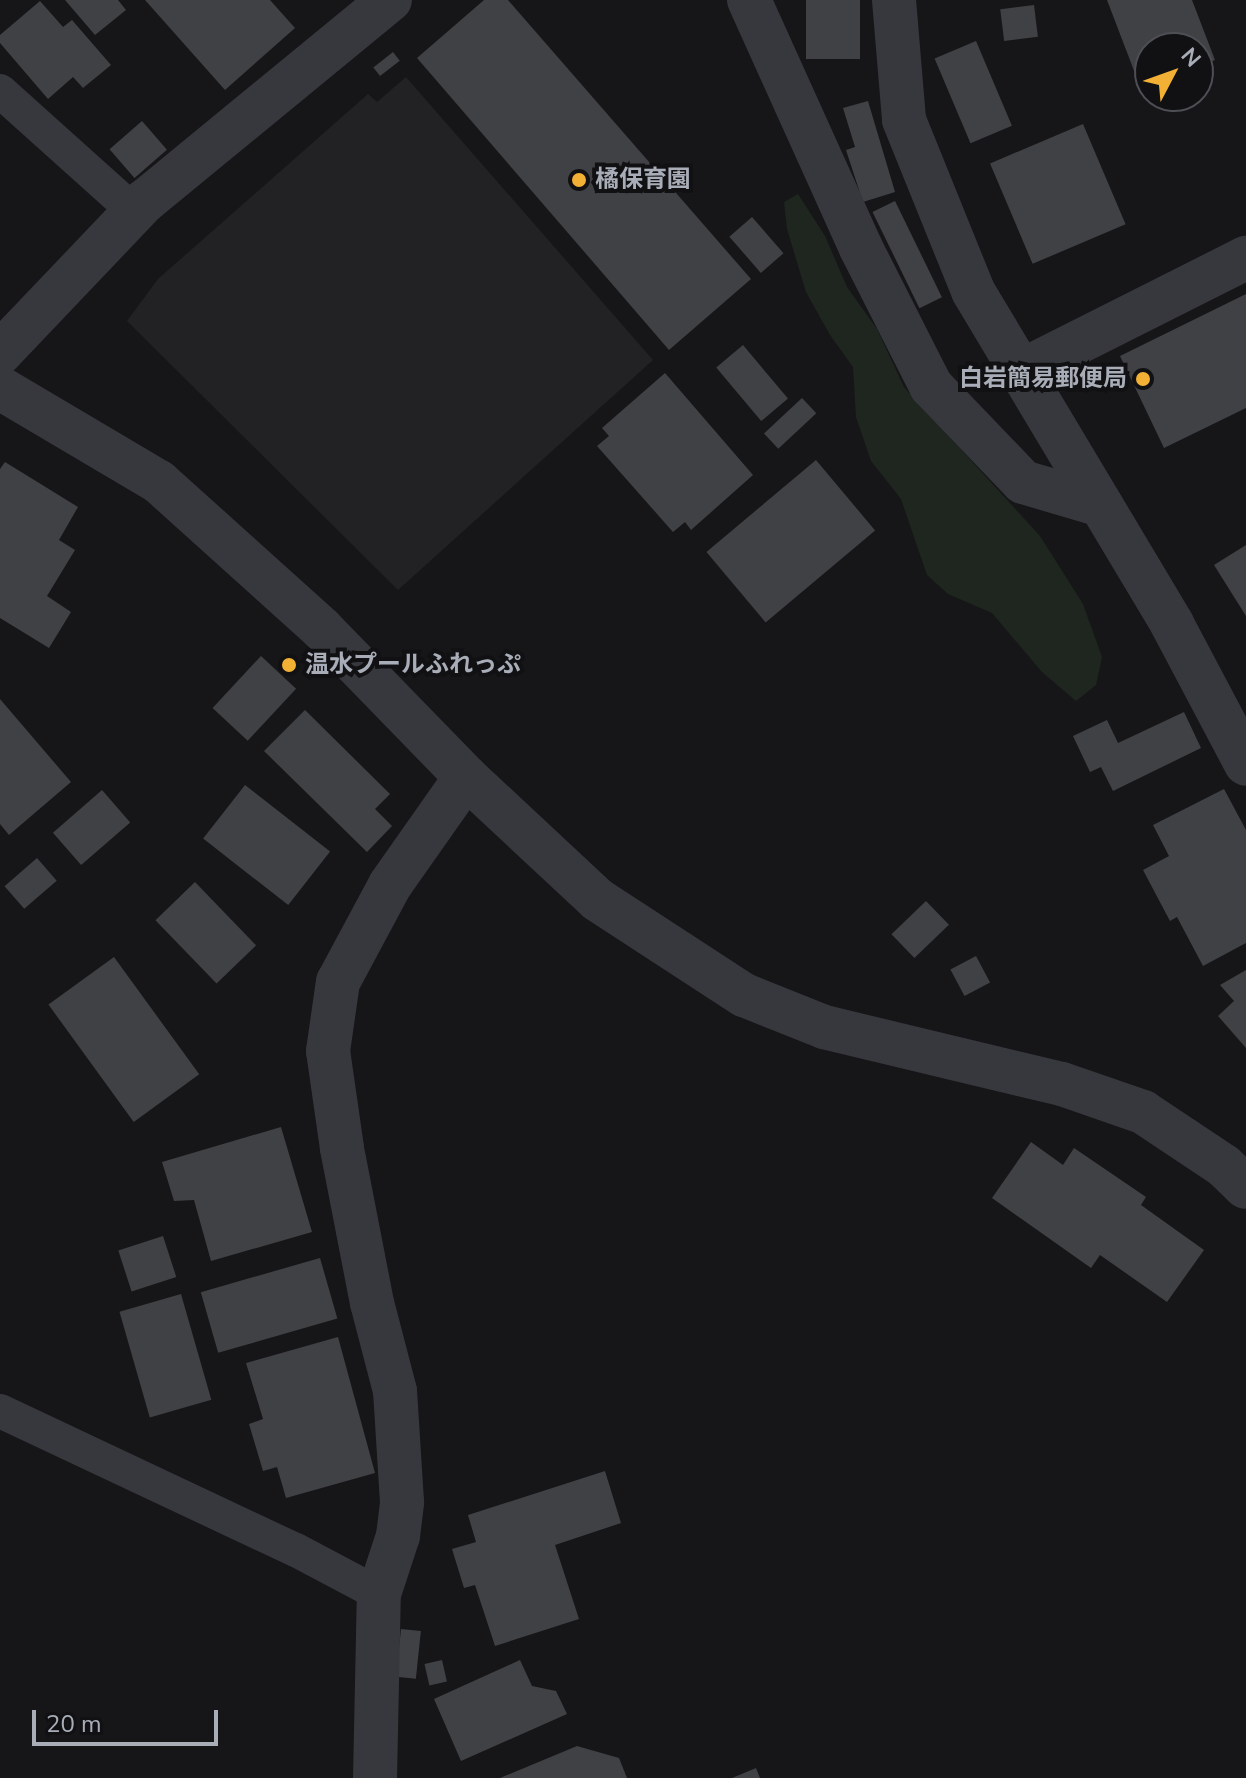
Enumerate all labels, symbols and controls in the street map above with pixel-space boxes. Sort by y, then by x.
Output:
north arrow [1134,32,1214,112]
text: N [1174,42,1207,74]
place label: 橘保育園 [595,166,691,194]
marker: 橘保育園 [570,171,588,189]
place label: 白岩簡易郵便局 [959,365,1127,393]
marker: 白岩簡易郵便局 [1134,370,1152,388]
place label: 温水プールふれっぷ [305,651,521,679]
marker: 温水プールふれっぷ [280,656,298,674]
scale bar [36,1694,222,1744]
text: 20 m [46,1708,102,1740]

